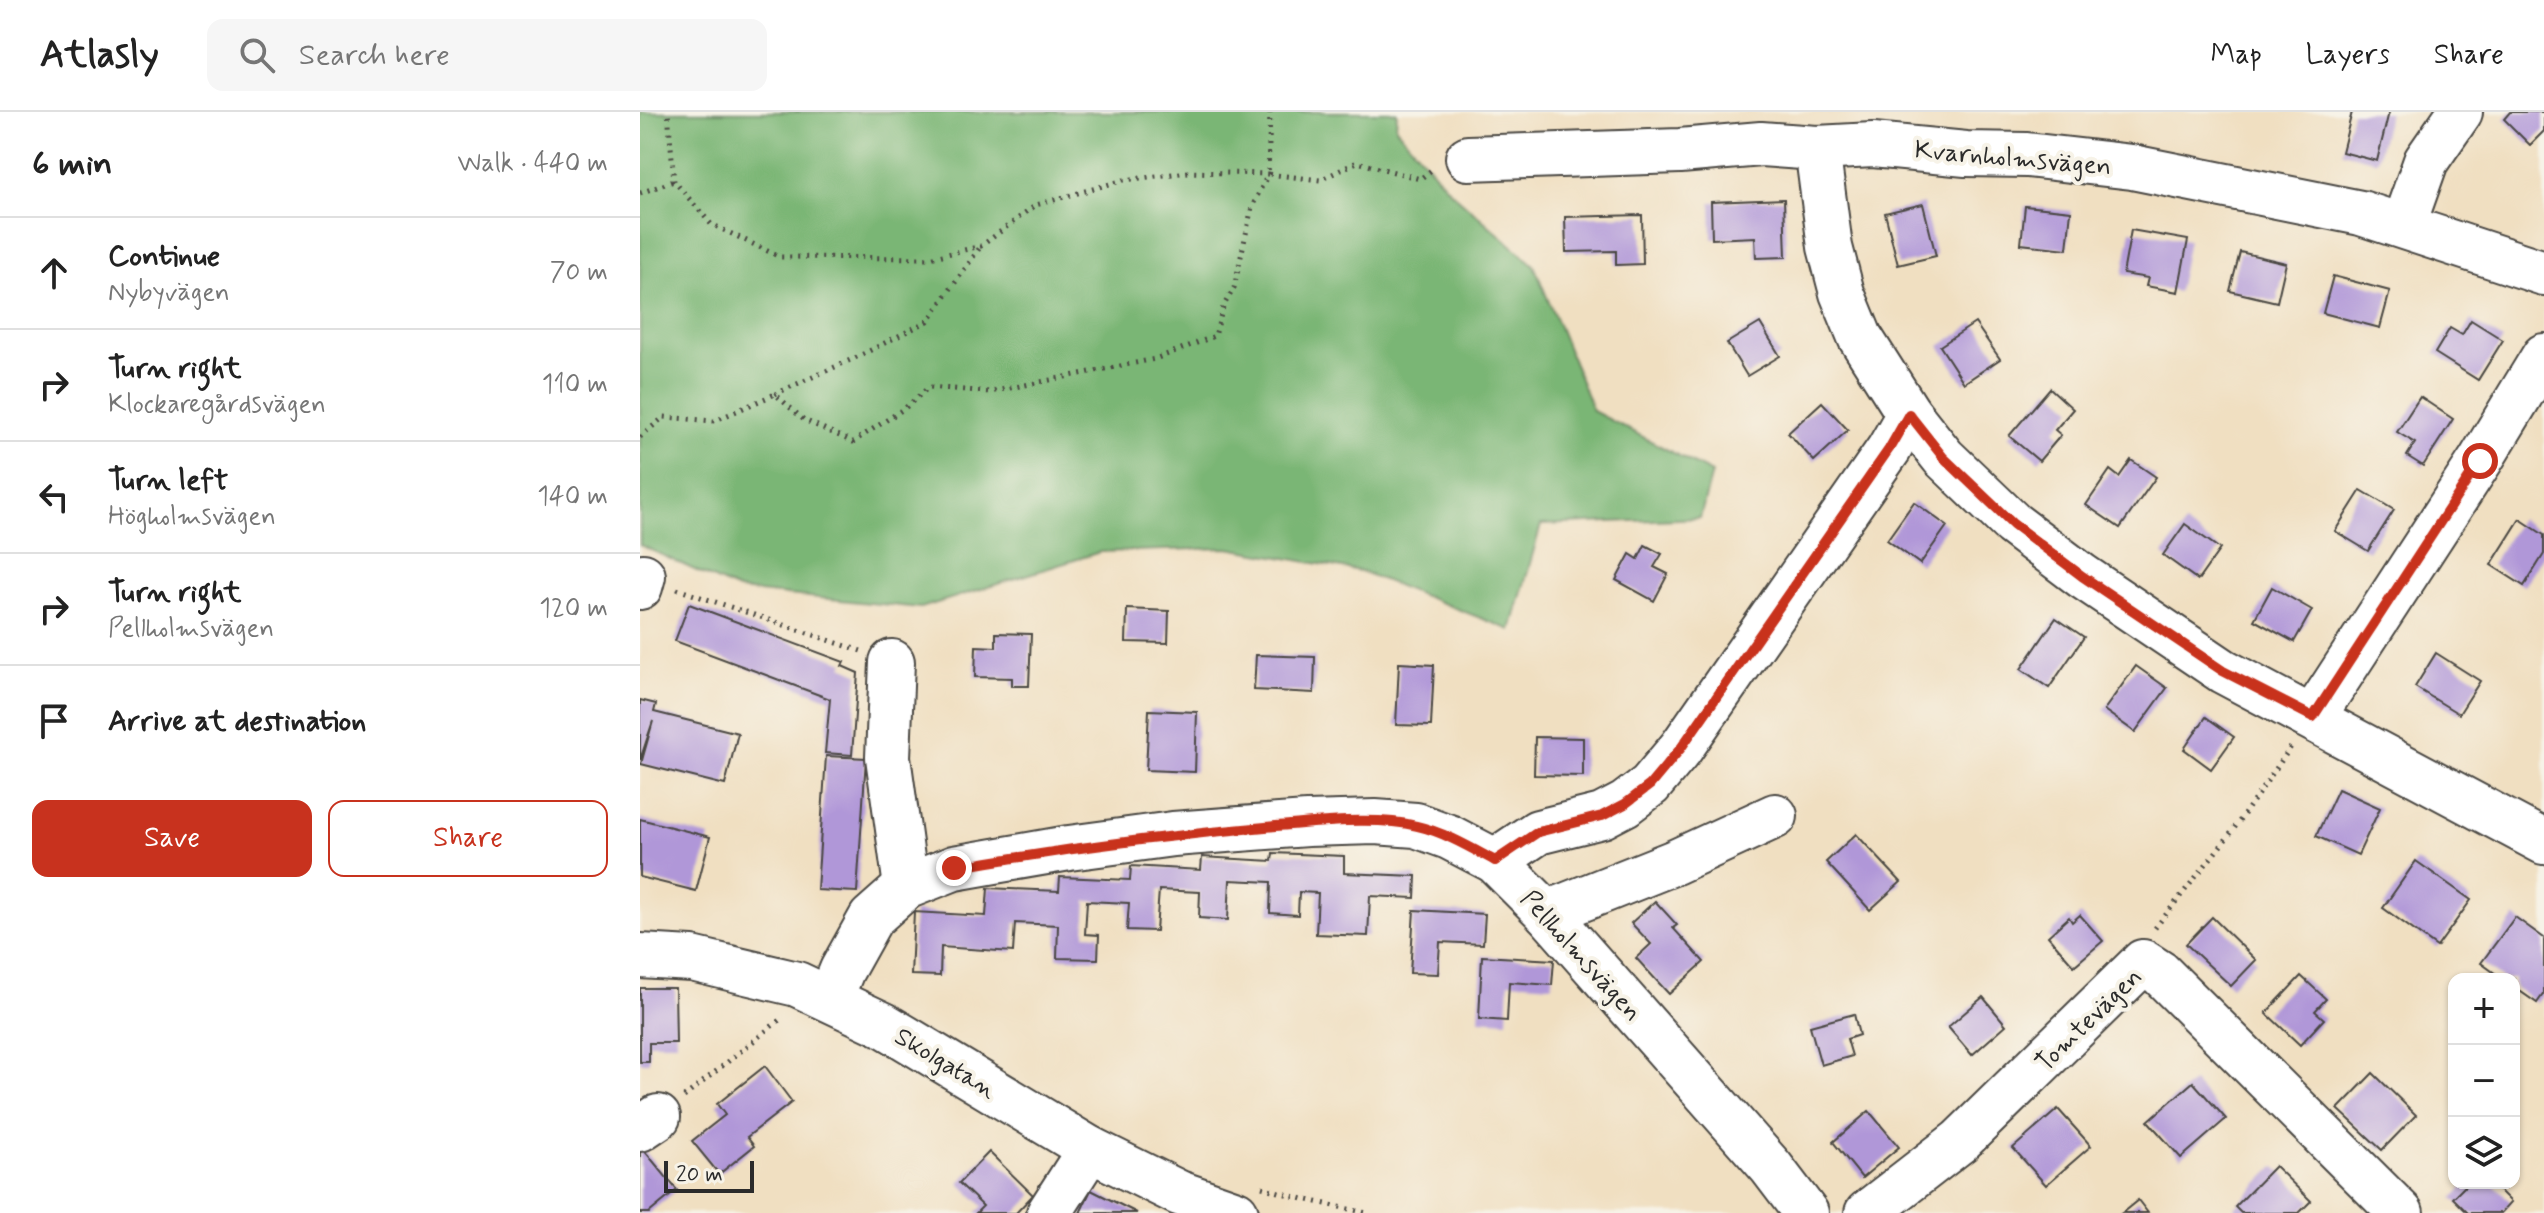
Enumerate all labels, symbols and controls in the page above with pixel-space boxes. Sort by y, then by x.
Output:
search box [207,19,767,91]
text: Atlasly [40,31,159,80]
icon: search [235,33,279,77]
text: Search here [299,36,450,75]
text: Map [2211,37,2262,74]
text: Layers [2306,37,2390,74]
text: Share [2434,37,2504,74]
street label: Kvarnholmsvägen [1913,133,2113,185]
text: 6 min [32,142,112,187]
text: Walk · 440 m [458,147,608,181]
text: Continue [108,237,220,276]
icon: ahead [32,251,76,295]
text: 70 m [550,256,608,290]
text: Nybyvägen [108,276,230,310]
text: Turn right [108,349,241,388]
icon: right [32,363,76,407]
text: 110 m [542,368,608,402]
text: Klockaregårdsvägen [108,388,326,422]
route start [2462,443,2498,479]
text: Turn left [108,461,228,500]
icon: left [32,475,76,519]
text: 140 m [537,480,608,514]
text: Högholmsvägen [108,500,276,534]
text: Turn right [108,573,241,612]
icon: right [32,587,76,631]
text: 120 m [539,592,608,626]
text: Pellholmsvägen [108,612,274,646]
icon: arrive [32,699,76,743]
text: Arrive at destination [108,702,366,741]
button: Save [32,800,312,877]
button: Share [328,800,608,877]
route end [936,850,972,886]
street label: Pellholmsvägen [1512,883,1649,1029]
street label: Tomtevägen [2028,961,2150,1080]
map controls [2448,973,2520,1189]
button: + [2448,973,2520,1045]
street label: Skolgatan [888,1020,1002,1107]
button: − [2448,1045,2520,1117]
button: layers [2448,1117,2520,1189]
scale bar [664,1157,754,1193]
text: 20 m [676,1161,723,1189]

